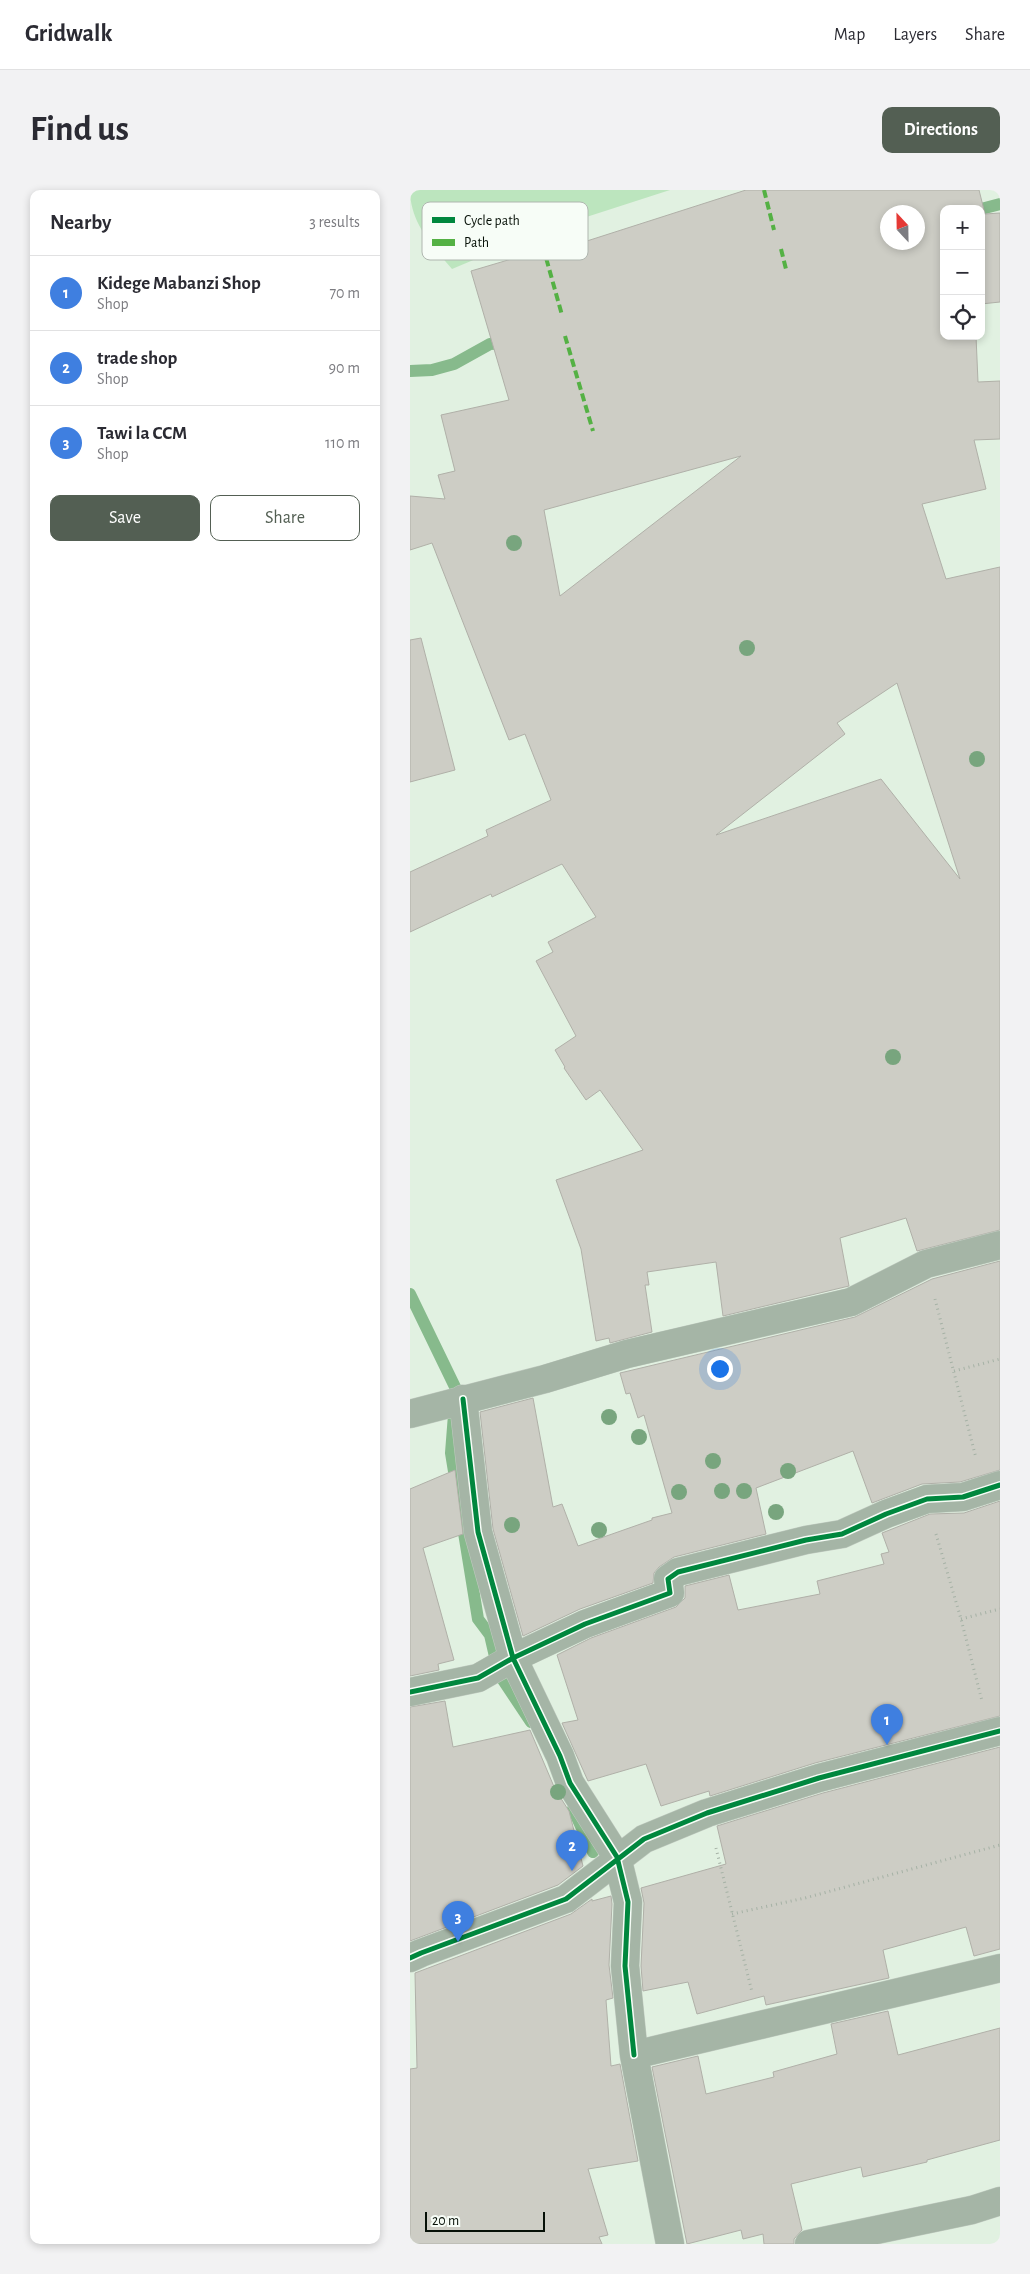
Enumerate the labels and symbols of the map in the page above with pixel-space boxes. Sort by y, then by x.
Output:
legend [422,202,588,260]
north arrow [880,205,925,250]
text: Cycle path [464,214,520,228]
text: Path [464,236,489,250]
your location [707,1356,733,1382]
pin: 1 [871,1704,903,1745]
pin: 2 [556,1830,588,1871]
pin: 3 [442,1901,474,1942]
scale bar [425,2209,545,2232]

